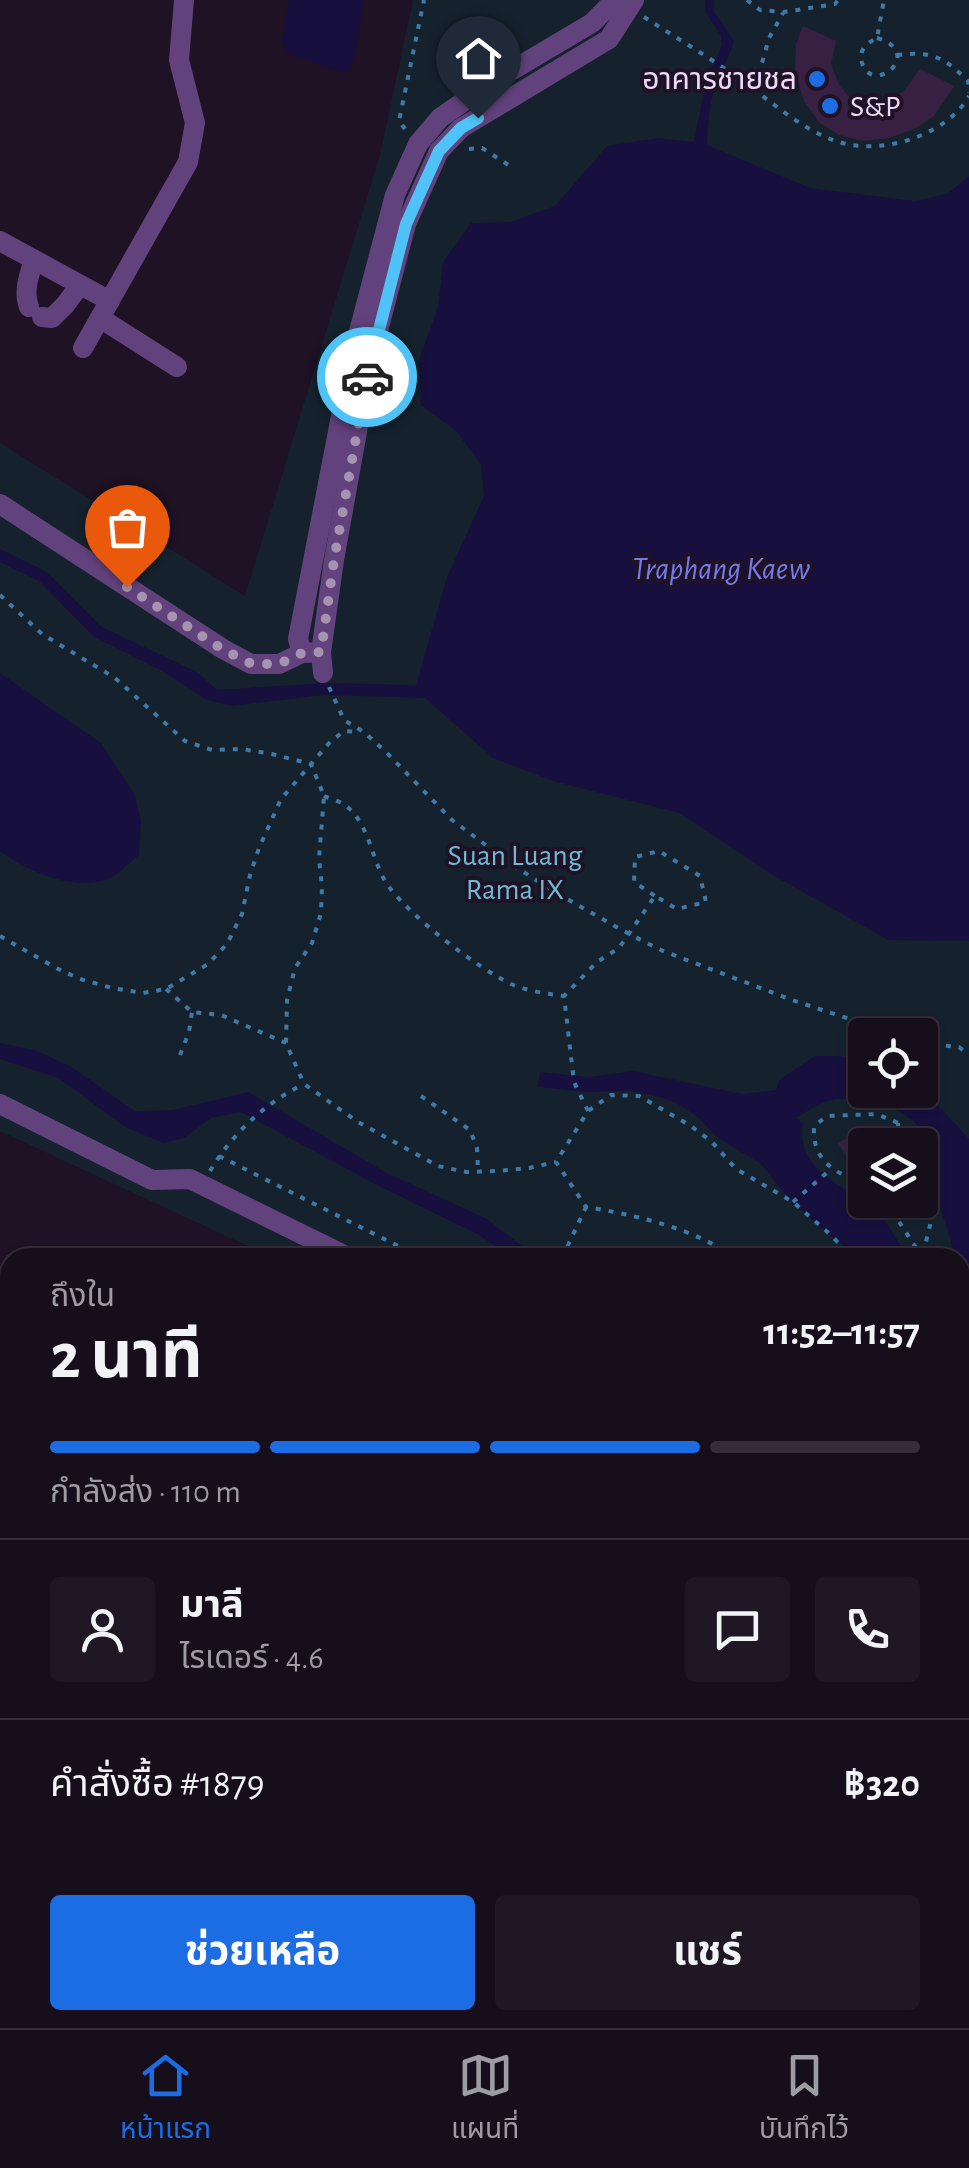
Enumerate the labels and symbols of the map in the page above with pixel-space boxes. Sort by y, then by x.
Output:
pin [436,16,521,119]
place label: อาคารชายชล [642,65,797,95]
marker: อาคารชายชล [806,68,828,90]
place label: S&P [850,92,901,122]
marker: S&P [819,95,841,117]
courier [317,327,417,427]
pin [85,485,170,588]
water label: Traphang Kaew [632,553,810,586]
park label: Suan Luang Rama IX [448,841,583,905]

